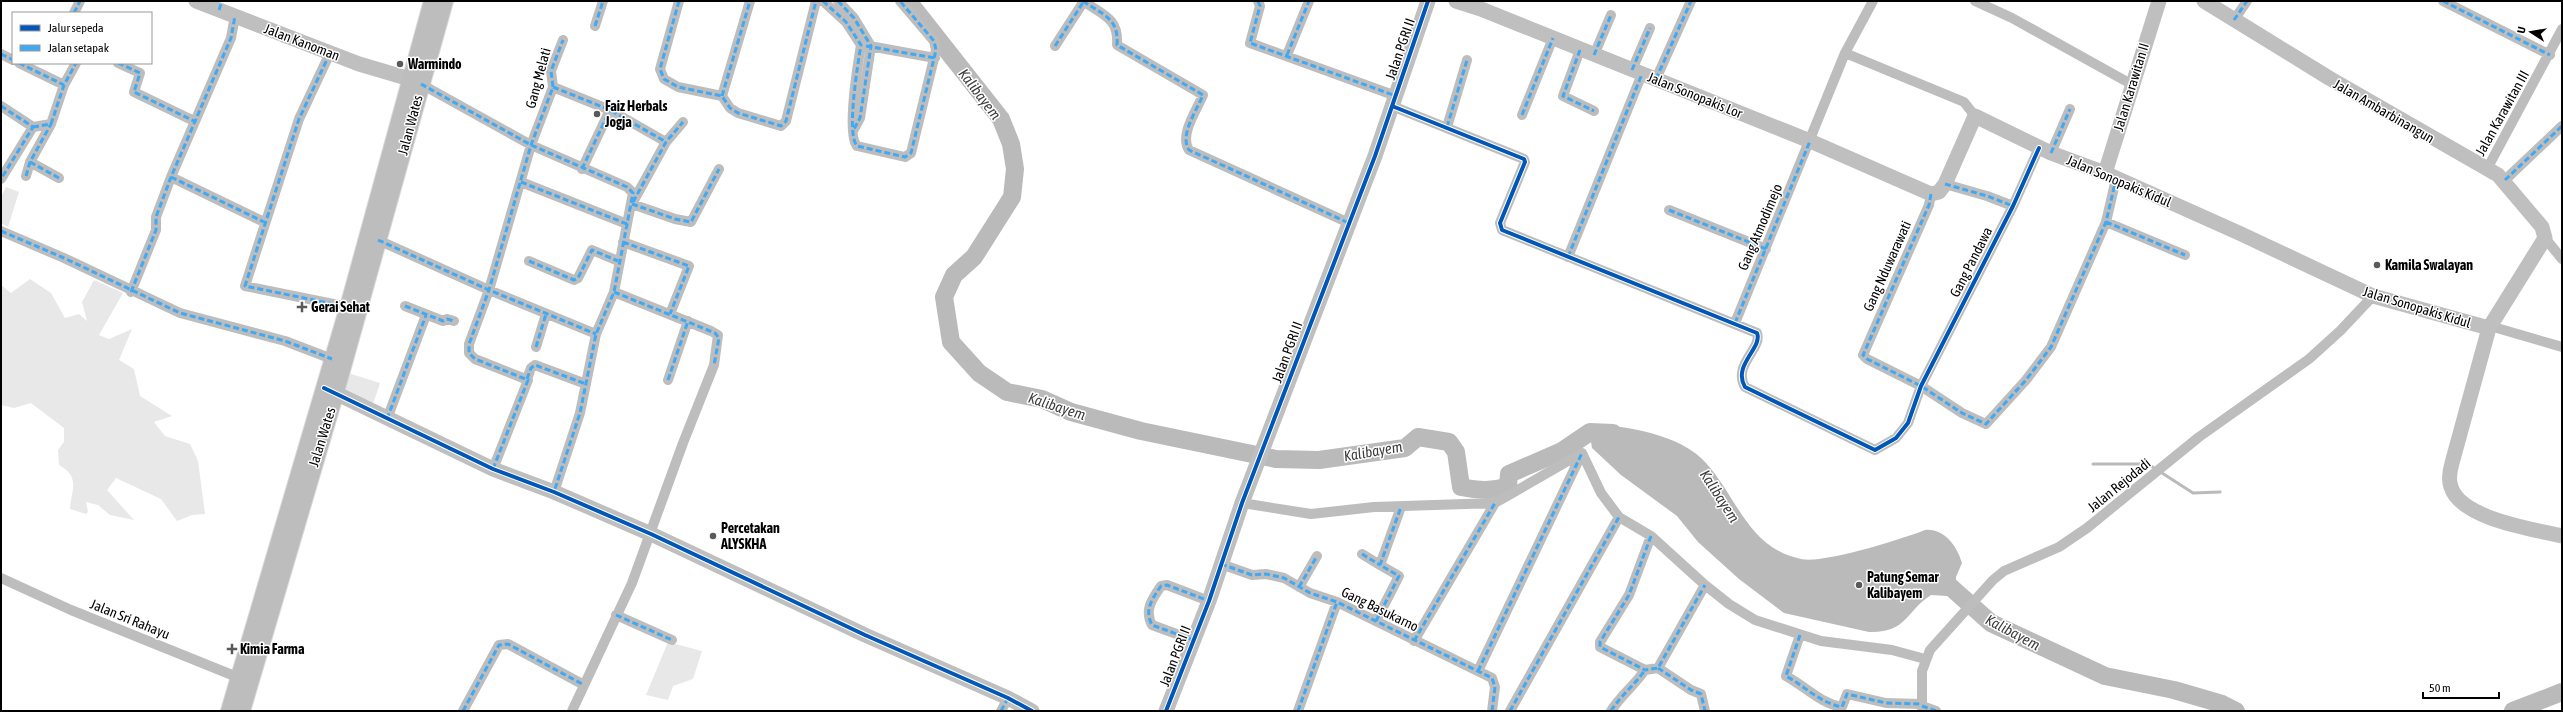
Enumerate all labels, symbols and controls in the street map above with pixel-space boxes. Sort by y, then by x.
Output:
legend [12,12,152,64]
north arrow [2511,12,2551,52]
street label: Jalan PGRI II [1382,16,1418,82]
street label: Jalan Kanoman [262,20,342,64]
text: Jalur sepeda [48,21,104,35]
text: U [2515,25,2528,34]
text: Jalan setapak [48,41,110,55]
street label: Jalan Karawitan II [2110,41,2152,133]
street label: Gang Melati [522,46,554,110]
place label: Warmindo [407,56,462,72]
marker: Warmindo [395,59,405,69]
water label: Kalibayem [955,65,1005,123]
street label: Jalan Karawitan III [2472,68,2532,158]
street label: Jalan Sonopakis Lor [1645,69,1746,122]
street label: Jalan Ambarbinangun [2331,76,2437,146]
street label: Jalan Wates [394,93,426,157]
place label: Faiz Herbals Jogja [604,98,668,130]
marker: Faiz Herbals Jogja [592,109,602,119]
street label: Jalan Sonopakis Kidul [2064,152,2174,210]
street label: Gang Atmodimejo [1735,181,1785,273]
street label: Gang Nduwarawati [1860,218,1914,314]
street label: Gang Pandawa [1947,224,1995,300]
place label: Kamila Swalayan [2385,257,2473,273]
marker: Kamila Swalayan [2372,260,2382,270]
street label: Jalan Sonopakis Kidul [2361,283,2473,331]
place label: Gerai Sehat [311,299,370,315]
marker: Gerai Sehat [296,301,308,313]
street label: Jalan PGRI II [1269,319,1305,385]
water label: Kalibayem [1026,389,1088,423]
street label: Jalan Wates [305,405,339,469]
water label: Kalibayem [1342,437,1404,465]
street label: Jalan Rejodadi [2084,455,2154,515]
water label: Kalibayem [1697,467,1743,526]
place label: Percetakan ALYSKHA [720,520,780,552]
marker: Percetakan ALYSKHA [708,531,718,541]
place label: Patung Semar Kalibayem [1867,569,1939,601]
marker: Patung Semar Kalibayem [1854,580,1864,590]
street label: Gang Basukarno [1339,583,1421,635]
street label: Jalan Sri Rahayu [88,596,172,642]
water label: Kalibayem [1983,611,2043,653]
street label: Jalan PGRI II [1156,623,1194,689]
place label: Kimia Farma [240,641,305,657]
marker: Kimia Farma [227,644,237,654]
scale bar [2423,674,2499,700]
text: 50 m [2429,681,2451,695]

